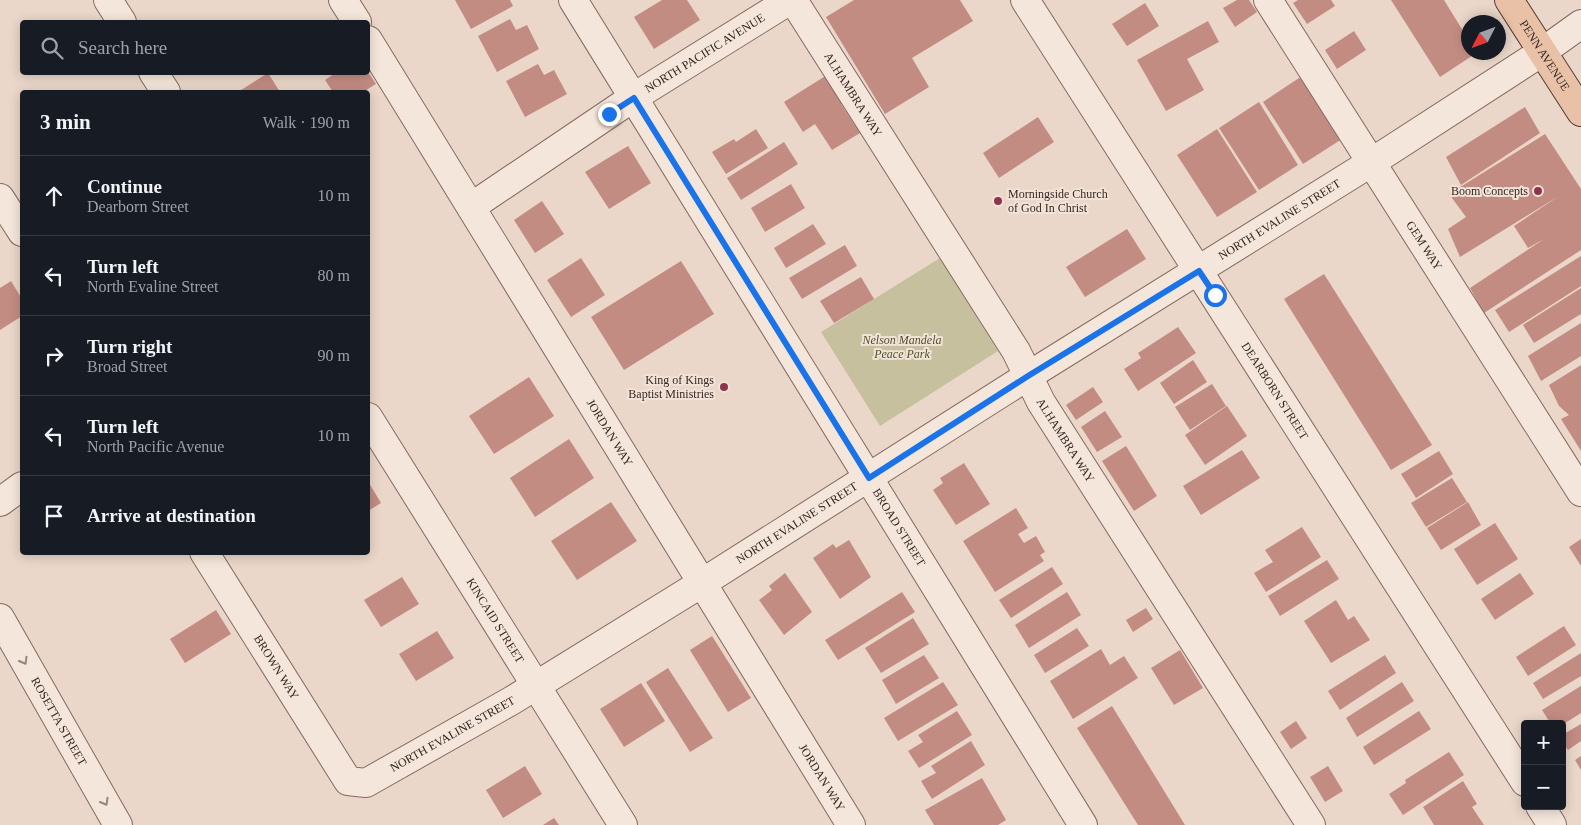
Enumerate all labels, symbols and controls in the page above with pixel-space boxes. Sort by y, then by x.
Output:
street label: NORTH PACIFIC AVENUE [642,10,767,96]
north arrow [1461,15,1506,60]
street label: PENN AVENUE [1517,17,1573,94]
search box [20,20,370,75]
icon: search [38,34,66,62]
text: Search here [78,37,167,58]
street label: ALHAMBRA WAY [821,50,885,140]
route end [598,103,621,126]
text: 3 min [40,110,91,134]
text: Walk · 190 m [263,114,350,131]
text: Continue [87,176,162,197]
street label: NORTH EVALINE STREET [1216,176,1344,263]
icon: ahead [40,182,68,210]
place label: Boom Concepts [1451,184,1528,198]
marker: Boom Concepts [1532,185,1544,197]
text: 10 m [318,187,350,204]
place label: Morningside Church of God In Christ [1008,187,1108,215]
marker: Morningside Church of God In Christ [992,195,1004,207]
text: Dearborn Street [87,198,189,215]
street label: GEM WAY [1403,218,1445,273]
text: Turn left [87,256,159,277]
icon: left [40,262,68,290]
text: 80 m [318,267,350,284]
text: North Evaline Street [87,278,219,295]
route start [1204,284,1227,307]
park label: Nelson Mandela Peace Park [862,333,942,361]
text: Turn right [87,336,172,357]
street label: DEARBORN STREET [1239,339,1312,443]
icon: right [40,342,68,370]
text: 90 m [318,347,350,364]
text: Broad Street [87,358,167,375]
place label: King of Kings Baptist Ministries [628,373,714,401]
marker: King of Kings Baptist Ministries [718,381,730,393]
street label: JORDAN WAY [584,396,636,469]
street label: ALHAMBRA WAY [1033,396,1098,485]
text: Turn left [87,416,159,437]
icon: left [40,422,68,450]
text: 10 m [318,427,350,444]
text: North Pacific Avenue [87,438,224,455]
street label: NORTH EVALINE STREET [733,479,861,567]
street label: BROAD STREET [870,486,929,570]
icon: arrive [40,502,68,530]
text: Arrive at destination [87,505,256,526]
street label: KINCAID STREET [463,575,527,666]
street label: BROWN WAY [251,632,302,702]
one-way arrow [18,655,28,664]
street label: ROSETTA STREET [28,675,90,769]
street label: NORTH EVALINE STREET [388,693,518,775]
map controls [1521,720,1566,810]
button: + [1521,720,1566,765]
street label: JORDAN WAY [796,741,848,814]
button: − [1521,765,1566,810]
one-way arrow [98,796,108,805]

